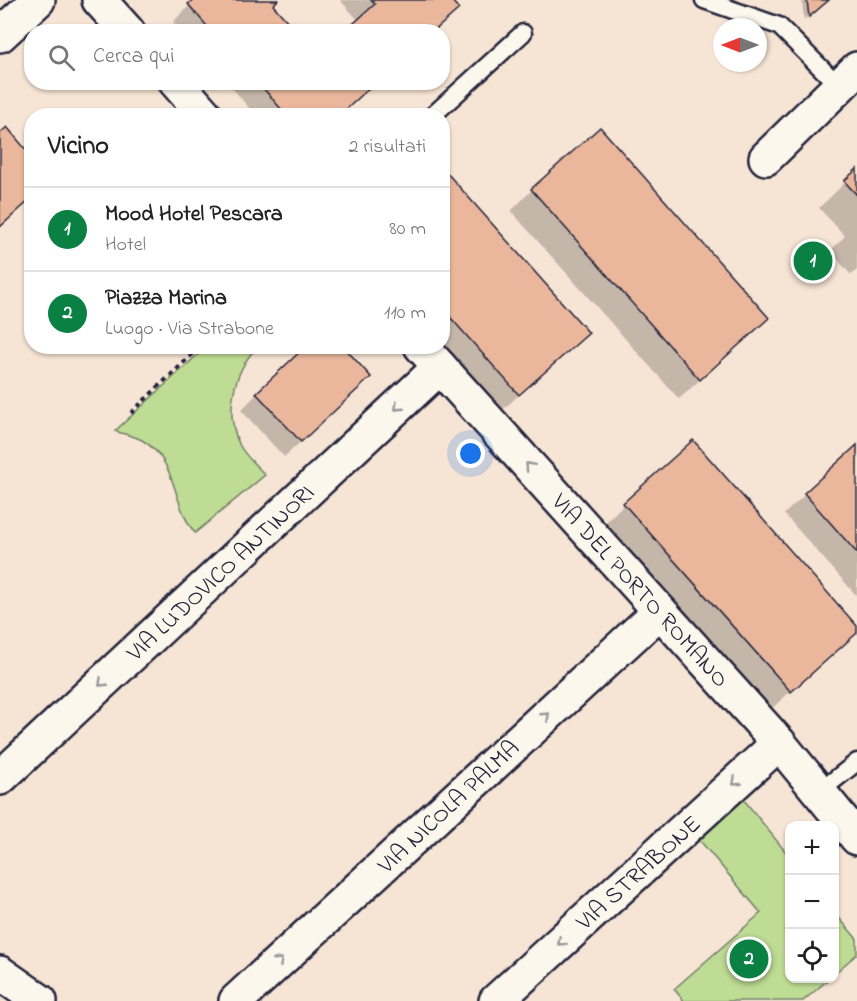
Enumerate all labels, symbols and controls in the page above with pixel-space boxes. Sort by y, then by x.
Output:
north arrow [713,18,767,72]
search box [24,24,450,90]
icon: search [45,41,78,74]
text: Cerca qui [93,41,175,73]
text: Vicino [48,128,109,166]
text: 2 risultati [349,133,426,162]
text: Mood Hotel Pescara [105,199,283,231]
text: 1 [64,215,71,244]
text: 80 m [389,215,426,244]
text: Hotel [105,231,146,260]
pin: 1 [794,238,832,284]
text: Piazza Marina [105,283,227,315]
text: 2 [63,299,72,328]
text: 110 m [384,299,426,328]
text: Luogo · Via Strabone [105,315,274,344]
one-way arrow [394,400,404,411]
your location [456,439,485,468]
one-way arrow [525,462,536,472]
street label: VIA LUDOVICO ANTINORI [119,477,324,671]
street label: VIA DEL PORTO ROMANO [542,486,736,697]
one-way arrow [98,676,108,687]
one-way arrow [539,712,550,723]
street label: VIA NICOLA PALMA [370,733,529,884]
one-way arrow [732,775,743,786]
street label: VIA STRABONE [569,808,710,940]
map controls [785,821,839,983]
button: + [785,821,839,875]
button: − [785,875,839,929]
button: locate [785,929,839,983]
one-way arrow [557,935,568,946]
pin: 2 [730,936,768,982]
one-way arrow [271,958,282,969]

